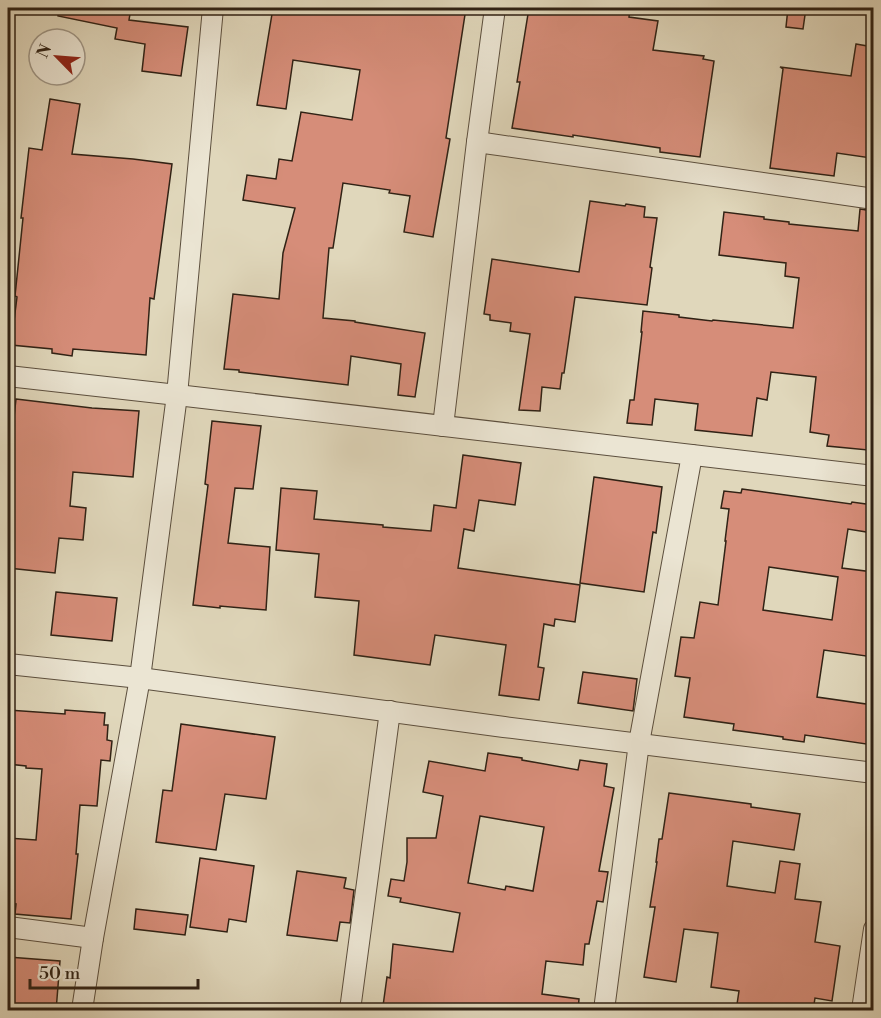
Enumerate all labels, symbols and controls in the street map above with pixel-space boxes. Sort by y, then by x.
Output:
north arrow [27,27,87,87]
text: N [33,41,56,61]
scale bar [30,952,198,990]
text: 50 m [39,962,81,985]

